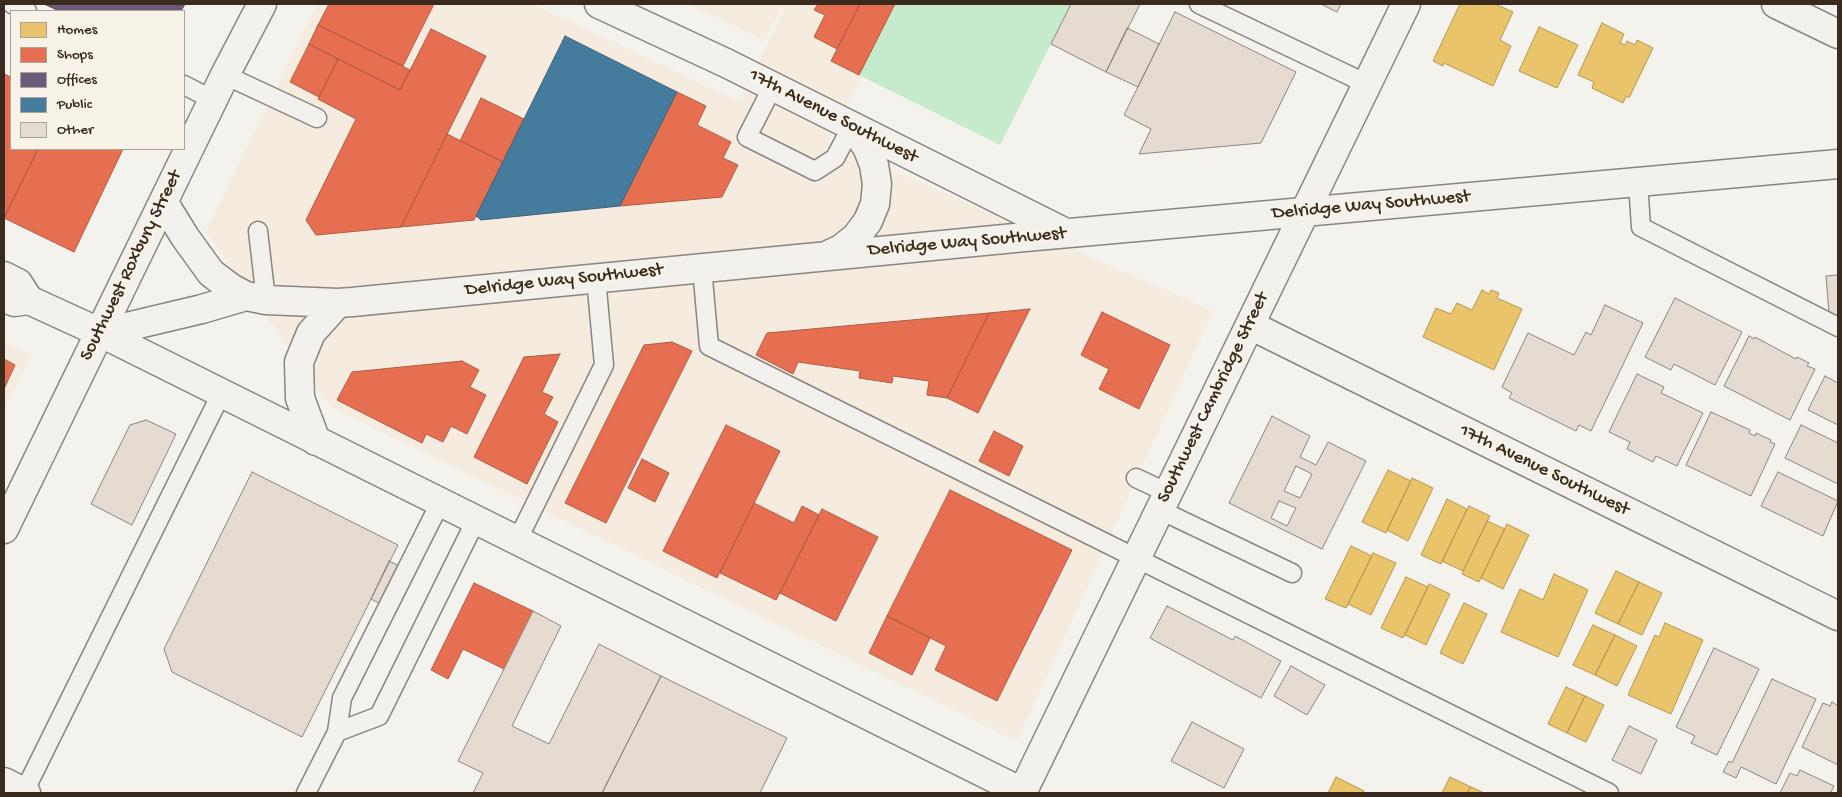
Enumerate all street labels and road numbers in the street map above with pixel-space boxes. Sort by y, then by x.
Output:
street label: 17th Avenue Southwest [745,65,921,169]
street label: Southwest Roxbury Street [76,167,188,365]
street label: Delridge Way Southwest [1271,186,1471,226]
street label: Delridge Way Southwest [867,223,1067,263]
street label: Delridge Way Southwest [464,259,664,303]
street label: Southwest Cambridge Street [1153,289,1275,507]
street label: 17th Avenue Southwest [1455,420,1633,522]

